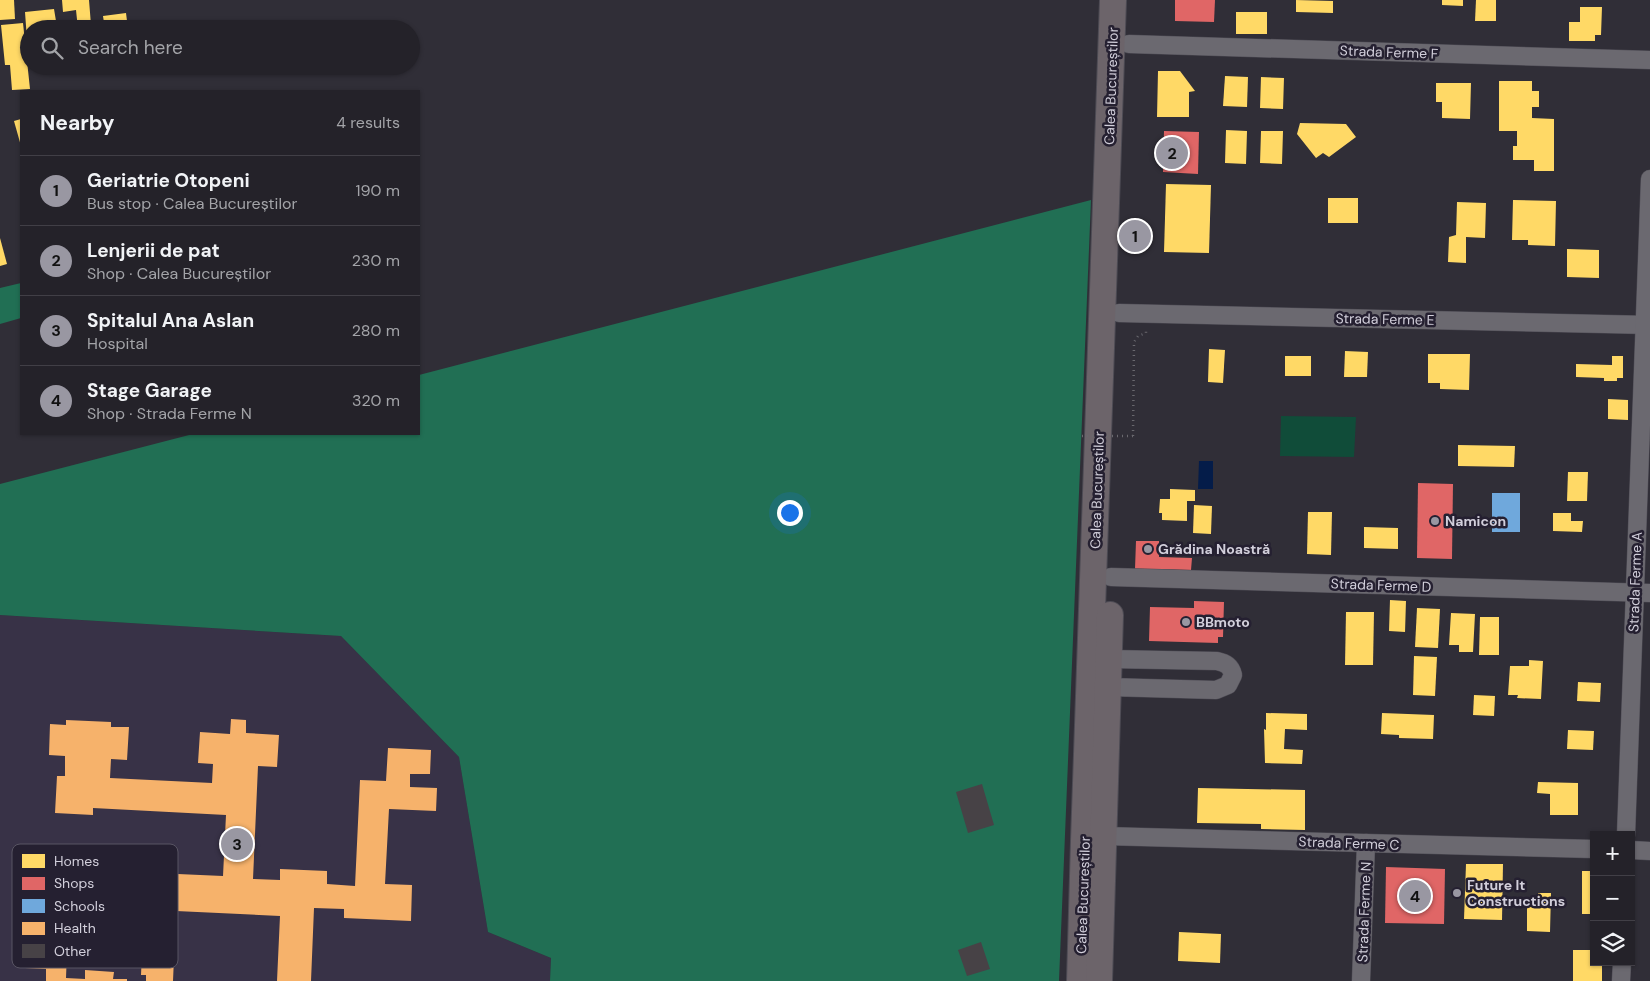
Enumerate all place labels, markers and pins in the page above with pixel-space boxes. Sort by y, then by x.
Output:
pin: 2 [1156,134,1188,172]
pin: 1 [1119,217,1151,255]
place label: Namicon [1445,512,1506,530]
marker: Namicon [1429,515,1441,527]
place label: Grădina Noastră [1158,540,1270,558]
marker: Grădina Noastră [1142,543,1154,555]
place label: BBmoto [1196,613,1250,631]
marker: BBmoto [1180,616,1192,628]
pin: 3 [221,825,253,863]
place label: Future It Constructions [1467,876,1565,910]
pin: 4 [1399,877,1431,915]
marker: Future It Constructions [1451,887,1463,899]

